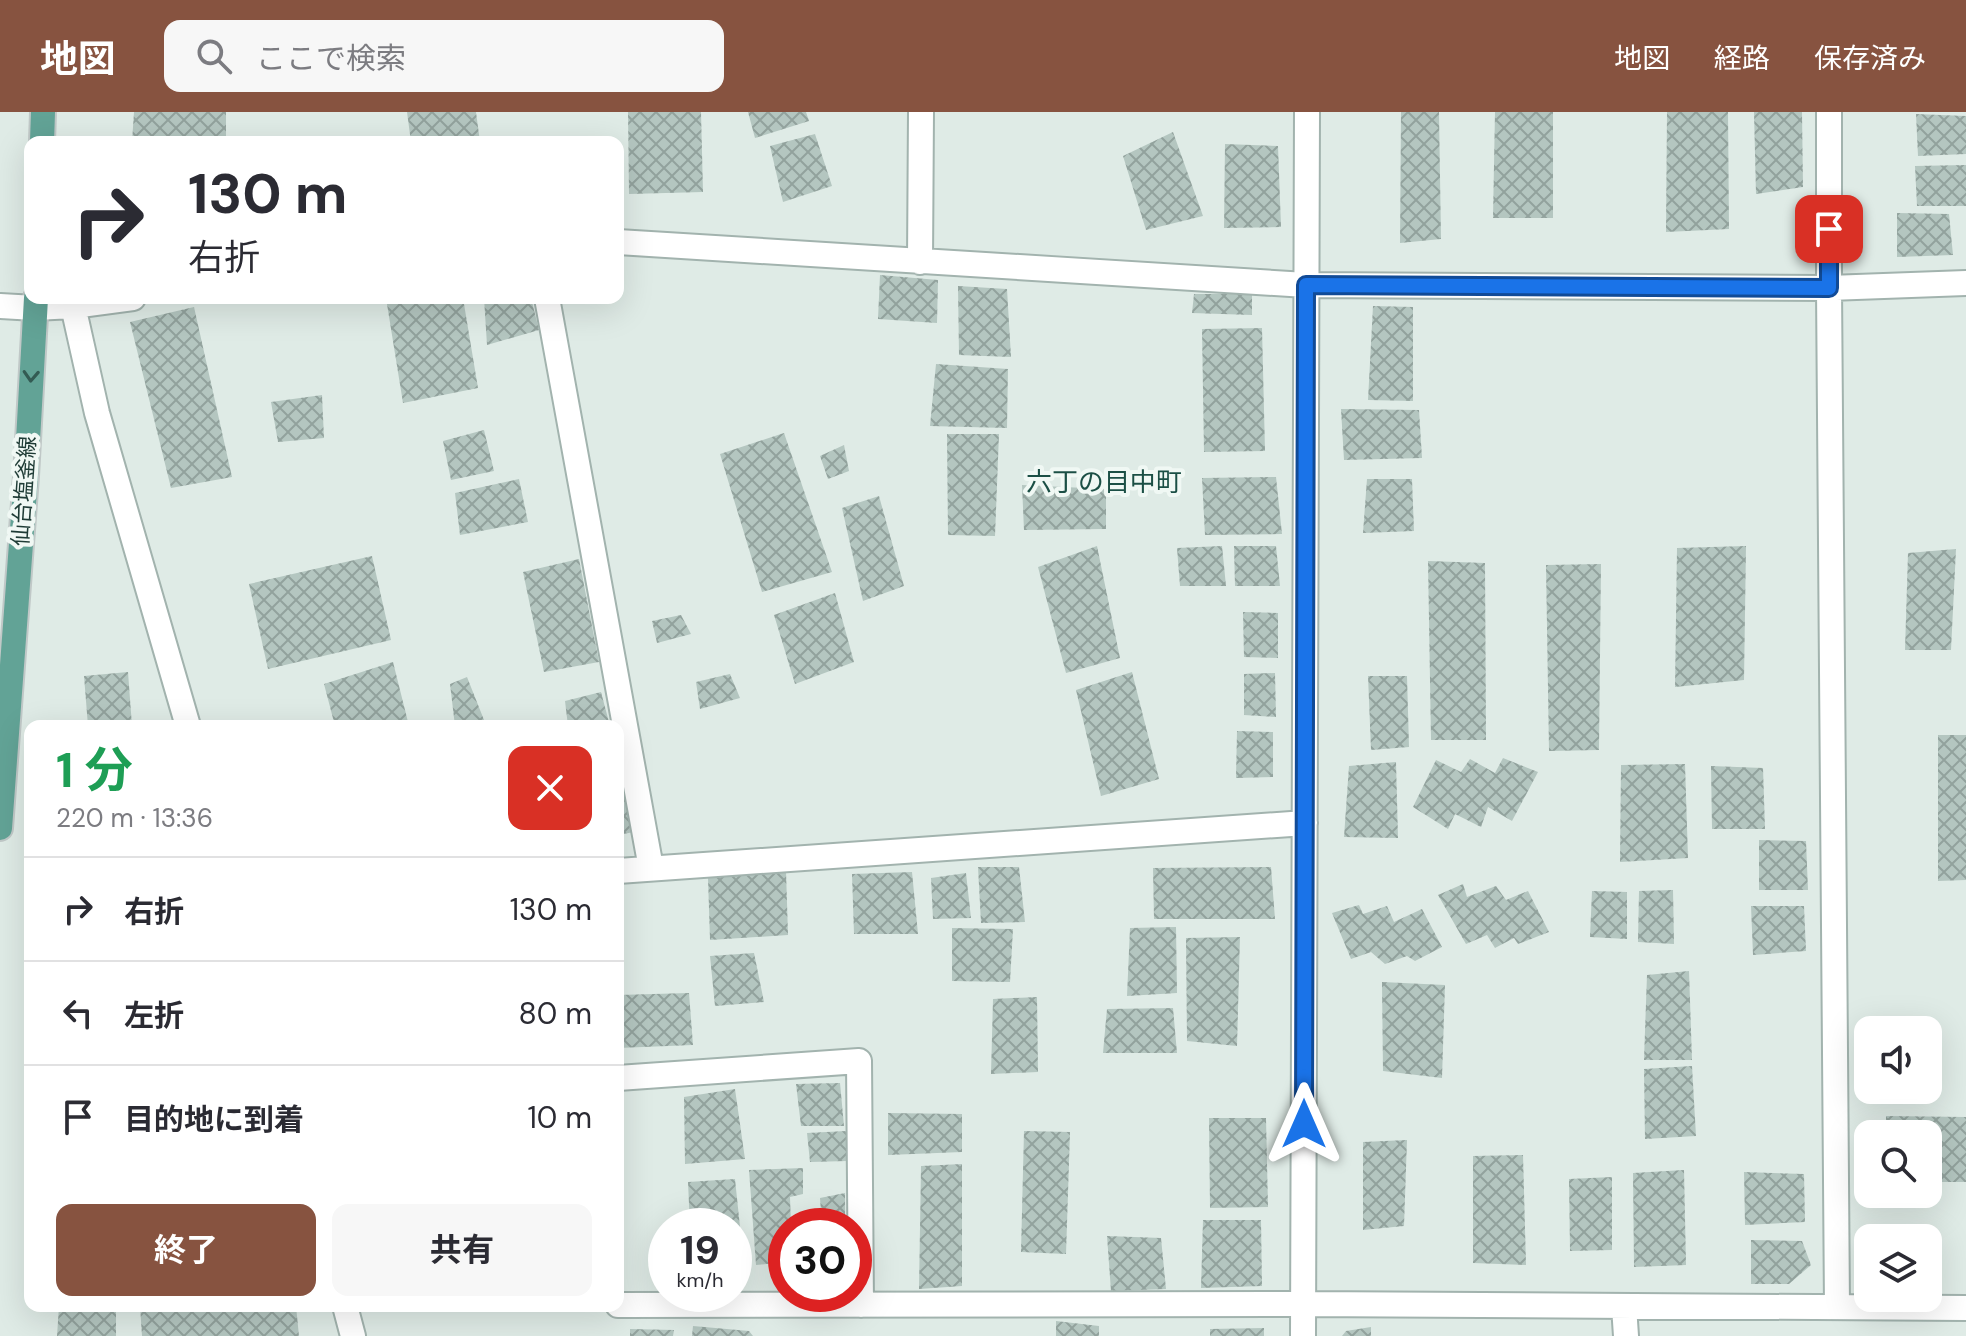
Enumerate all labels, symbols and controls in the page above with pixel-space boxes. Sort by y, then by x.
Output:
search box [164,20,724,92]
text: 地図 [40,34,116,84]
icon: search [192,34,236,78]
text: ここで検索 [256,39,406,78]
text: 地図 [1614,40,1670,77]
text: 経路 [1714,40,1770,77]
text: 保存済み [1814,40,1926,77]
text: 130 m [188,157,347,230]
icon: right [56,168,160,272]
pin [1795,195,1863,263]
icon: arrive [1807,207,1851,251]
text: 右折 [188,234,260,281]
one-way arrow [23,370,40,383]
street label: 仙台塩釜線 [6,435,42,547]
district label: 六丁の目中町 [1026,465,1182,499]
text: 1 分 [56,739,133,802]
button: close [508,746,592,830]
text: 220 m · 13:36 [56,801,213,835]
icon: right [56,887,100,931]
text: 130 m [510,890,592,929]
text: 右折 [124,892,184,931]
icon: left [56,991,100,1035]
text: 80 m [519,994,592,1033]
text: 左折 [124,996,184,1035]
map controls [1854,1016,1942,1312]
button: sound [1854,1016,1942,1104]
position arrow [1262,1082,1346,1166]
icon: arrive [56,1095,100,1139]
text: 10 m [527,1098,592,1137]
text: 目的地に到着 [124,1100,304,1139]
button: search [1854,1120,1942,1208]
button: 終了 [56,1204,316,1296]
button: 共有 [332,1204,592,1296]
speed limit sign: 30 [768,1208,872,1312]
text: 19 [680,1224,720,1276]
button: layers [1854,1224,1942,1312]
text: km/h [676,1267,724,1293]

